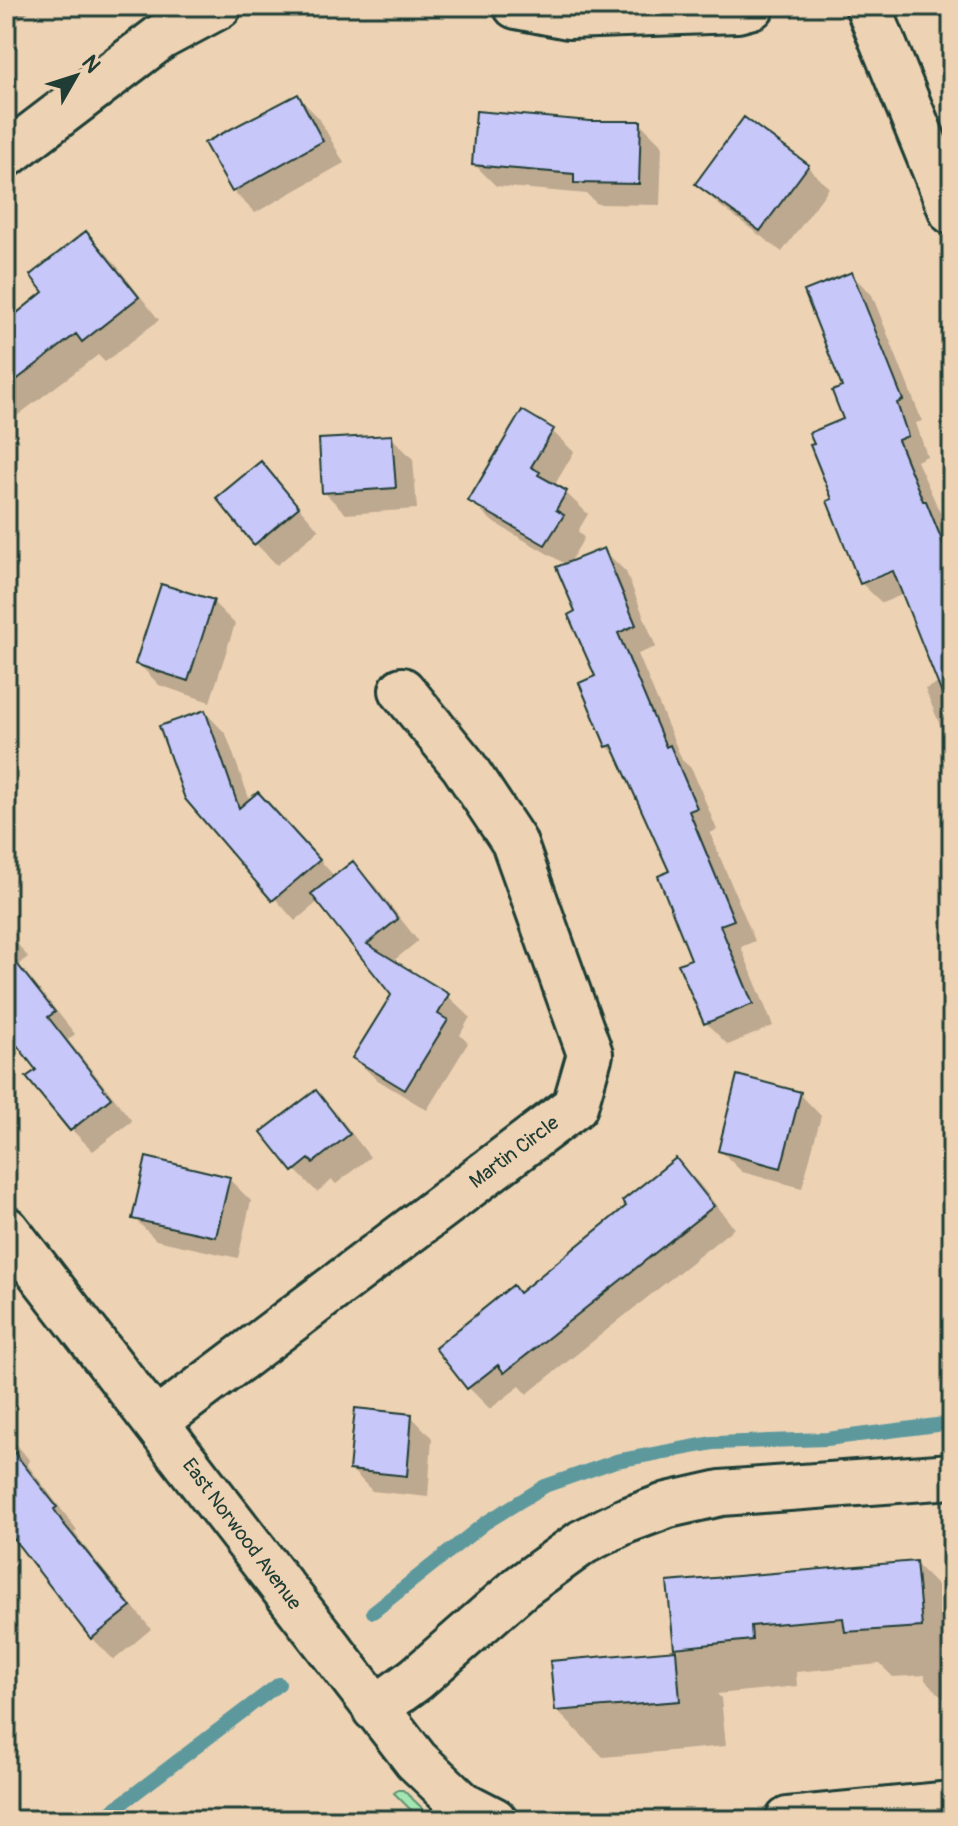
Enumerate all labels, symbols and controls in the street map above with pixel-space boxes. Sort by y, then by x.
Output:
north arrow [36,36,116,116]
text: N [75,49,106,79]
street label: Martin Circle [464,1110,564,1194]
street label: East Norwood Avenue [177,1453,307,1615]

